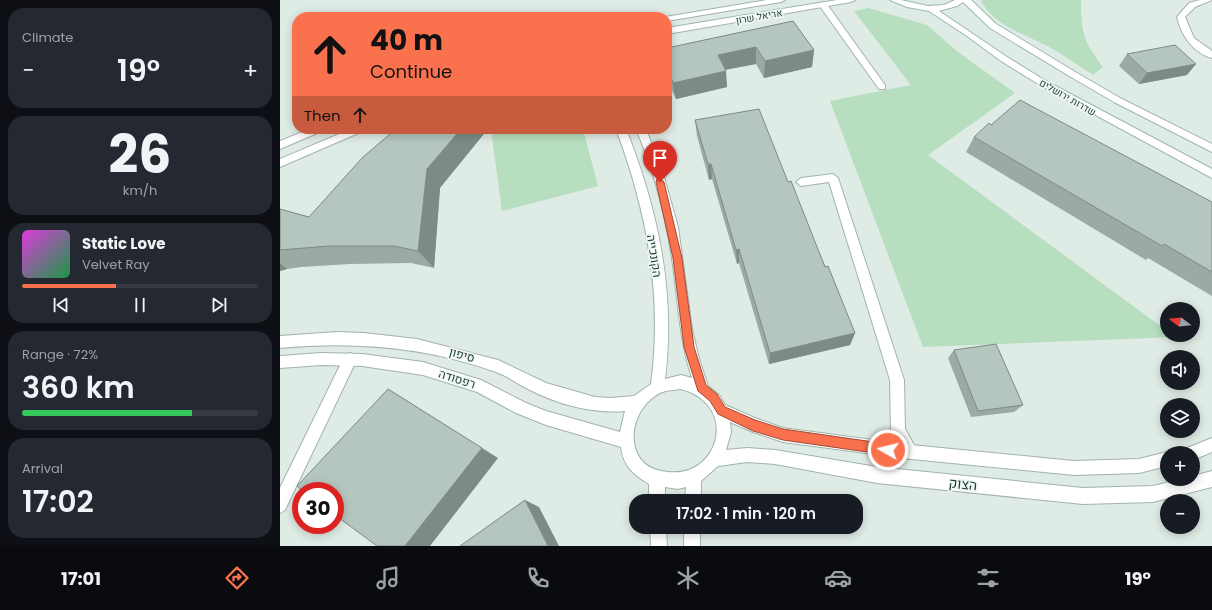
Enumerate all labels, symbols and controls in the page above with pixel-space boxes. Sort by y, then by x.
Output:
street label: אריאל שרון [735,5,784,28]
text: 40 m [370,21,443,60]
text: Climate [22,28,73,47]
icon: ahead [304,28,356,80]
text: 19° [117,49,160,92]
text: − [22,55,34,86]
text: + [243,55,258,86]
text: Continue [370,59,452,84]
street label: שדרות ירושלים [1037,75,1099,120]
icon: ahead [349,104,371,126]
text: Then [304,105,341,126]
text: 26 [109,118,171,191]
pin [643,141,677,182]
icon: arrive [649,147,671,169]
text: km/h [123,181,157,200]
text: Static Love [82,233,166,254]
street label: הקונכייה [643,233,666,279]
text: Velvet Ray [82,255,150,274]
icon: previous [50,294,72,316]
icon: pause [129,294,151,316]
icon: next [208,294,230,316]
north arrow [1160,302,1200,342]
map controls [1160,302,1200,534]
street label: סיפון [447,343,477,366]
text: Range · 72% [22,345,98,364]
button: sound [1160,350,1200,390]
street label: רפסודה [437,365,478,392]
text: 360 km [22,366,135,409]
button: layers [1160,398,1200,438]
position arrow [867,429,909,471]
button: + [1160,446,1200,486]
text: Arrival [22,459,63,478]
street label: הצוק [948,473,978,495]
text: 17:02 [22,480,94,523]
speed limit sign: 30 [292,482,344,534]
button: − [1160,494,1200,534]
text: 17:02 · 1 min · 120 m [676,503,816,524]
icon: directions [223,564,251,592]
icon: music [374,564,402,592]
icon: phone [524,564,552,592]
icon: climate [674,564,702,592]
icon: car [824,564,852,592]
icon: filters [974,564,1002,592]
text: 17:01 [61,566,101,591]
text: 19° [1125,566,1151,591]

